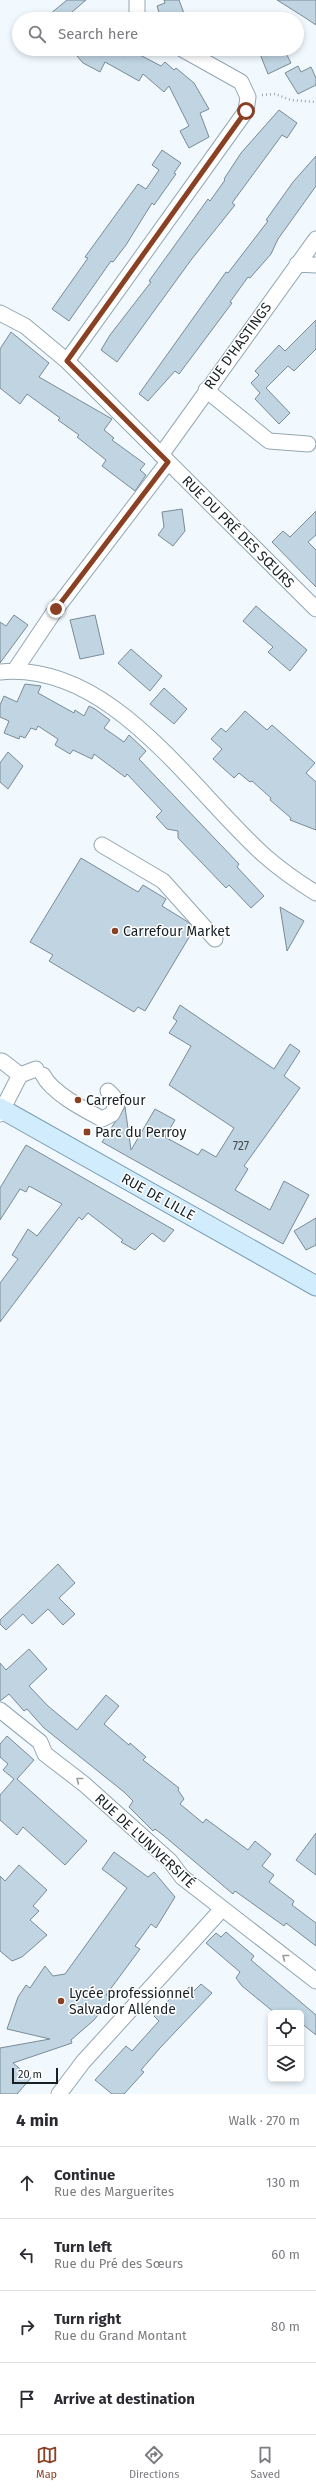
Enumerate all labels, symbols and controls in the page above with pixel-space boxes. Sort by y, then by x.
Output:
search box [12,12,304,56]
icon: search [26,23,48,45]
text: Search here [58,25,138,43]
route start [237,102,255,120]
street label: RUE D'HASTINGS [201,299,275,393]
street label: RUE DU PRÉ DES SŒURS [178,472,299,592]
route end [47,600,65,618]
place label: Carrefour Market [123,923,231,940]
marker: Carrefour Market [110,926,120,936]
place label: Carrefour [86,1092,146,1109]
marker: Carrefour [73,1095,83,1105]
place label: Parc du Perroy [95,1124,186,1141]
marker: Parc du Perroy [82,1127,92,1137]
house number: 727 [233,1139,249,1153]
street label: RUE DE LILLE [118,1170,198,1224]
one-way arrow [77,1778,84,1785]
street label: RUE DE L'UNIVERSITÉ [91,1789,199,1892]
one-way arrow [283,1955,290,1962]
place label: Lycée professionnel Salvador Allende [69,1985,194,2018]
marker: Lycée professionnel Salvador Allende [56,1996,66,2006]
map controls [268,2010,304,2082]
button: locate [268,2010,304,2046]
button: layers [268,2046,304,2082]
scale bar [12,2066,58,2085]
text: 20 m [18,2068,42,2081]
text: 4 min [16,2110,59,2131]
text: Walk · 270 m [228,2113,300,2128]
text: Continue [54,2166,115,2184]
icon: ahead [16,2172,38,2194]
text: 130 m [266,2175,300,2190]
text: Rue des Marguerites [54,2184,174,2199]
text: Turn left [54,2238,112,2256]
icon: left [16,2244,38,2266]
text: 60 m [271,2247,300,2262]
text: Rue du Pré des Sœurs [54,2256,183,2271]
text: Turn right [54,2310,121,2328]
icon: right [16,2316,38,2338]
text: 80 m [271,2319,300,2334]
text: Rue du Grand Montant [54,2328,187,2343]
icon: arrive [16,2388,38,2410]
text: Arrive at destination [54,2390,195,2408]
tab: Map [36,2444,58,2481]
tab: Directions [129,2444,179,2481]
tab: Saved [251,2444,280,2481]

